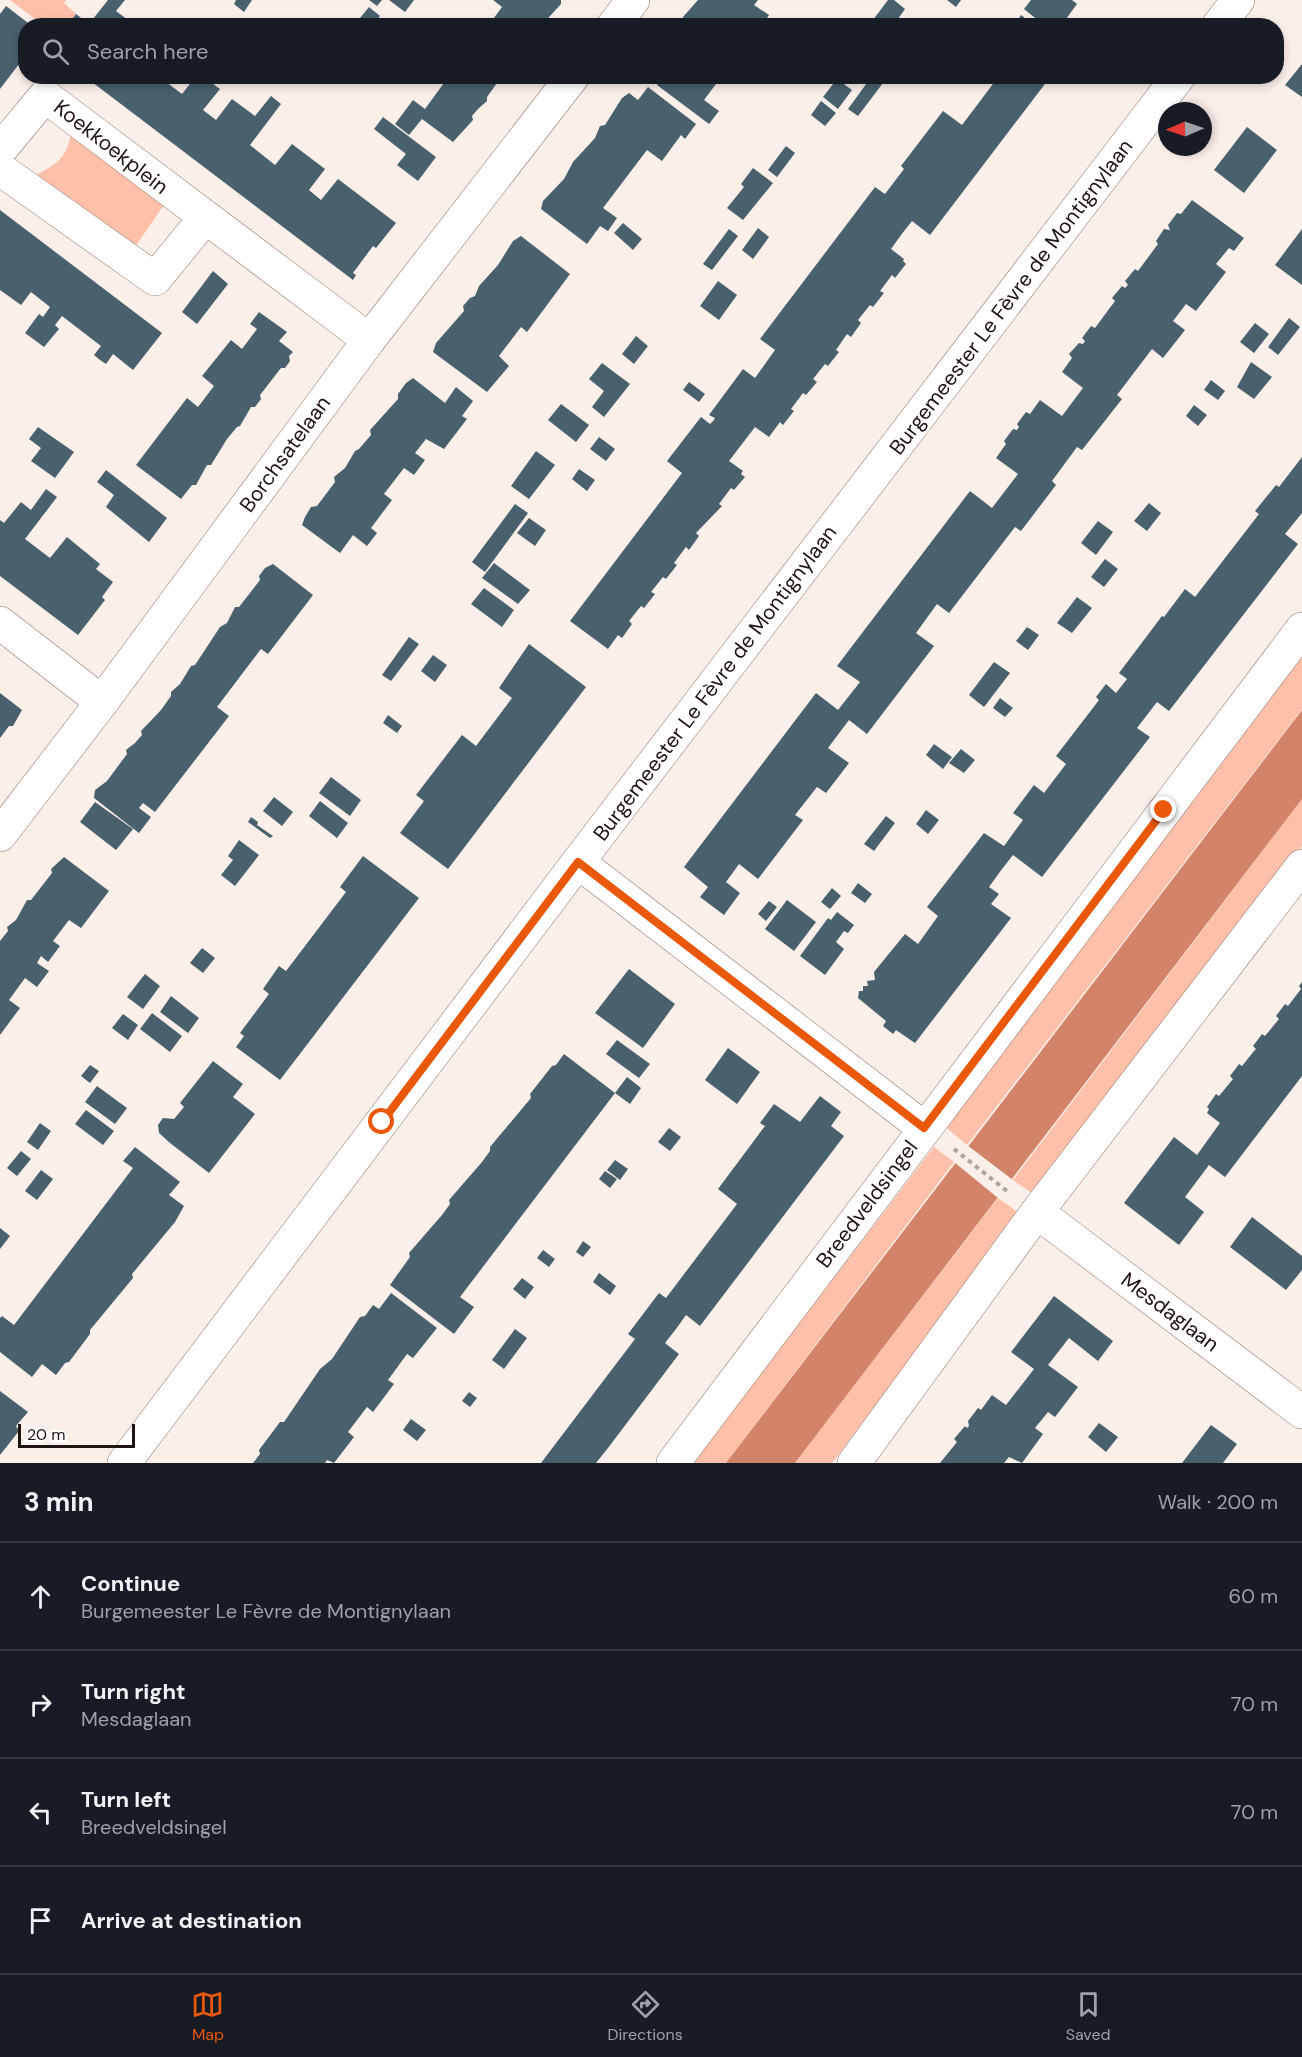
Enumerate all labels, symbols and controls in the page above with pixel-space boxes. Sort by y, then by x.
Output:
search box [18,18,1284,84]
icon: search [39,35,72,68]
text: Search here [87,37,208,66]
street label: Koekkoekplein [48,93,174,201]
north arrow [1158,102,1212,156]
street label: Burgemeester Le Fèvre de Montignylaan [883,133,1139,461]
street label: Borchsatelaan [233,390,337,518]
street label: Burgemeester Le Fèvre de Montignylaan [587,519,843,847]
route end [1150,796,1176,822]
route start [368,1108,394,1134]
street label: Breedveldsingel [810,1135,924,1273]
street label: Mesdaglaan [1115,1266,1225,1358]
scale bar [18,1421,135,1448]
text: 20 m [27,1424,66,1445]
text: 3 min [24,1485,93,1519]
text: Walk · 200 m [1158,1489,1278,1515]
text: Continue [81,1569,180,1598]
icon: ahead [24,1580,57,1613]
text: 60 m [1229,1583,1278,1609]
text: Burgemeester Le Fèvre de Montignylaan [81,1598,451,1624]
text: Turn right [81,1677,186,1706]
icon: right [24,1688,57,1721]
text: 70 m [1231,1691,1278,1717]
text: Mesdaglaan [81,1706,192,1732]
text: Turn left [81,1785,171,1814]
icon: left [24,1796,57,1829]
text: 70 m [1231,1799,1278,1825]
text: Breedveldsingel [81,1814,227,1840]
icon: arrive [24,1904,57,1937]
text: Arrive at destination [81,1906,302,1935]
tab: Map [191,1988,224,2045]
tab: Directions [607,1988,683,2045]
tab: Saved [1066,1988,1111,2045]

